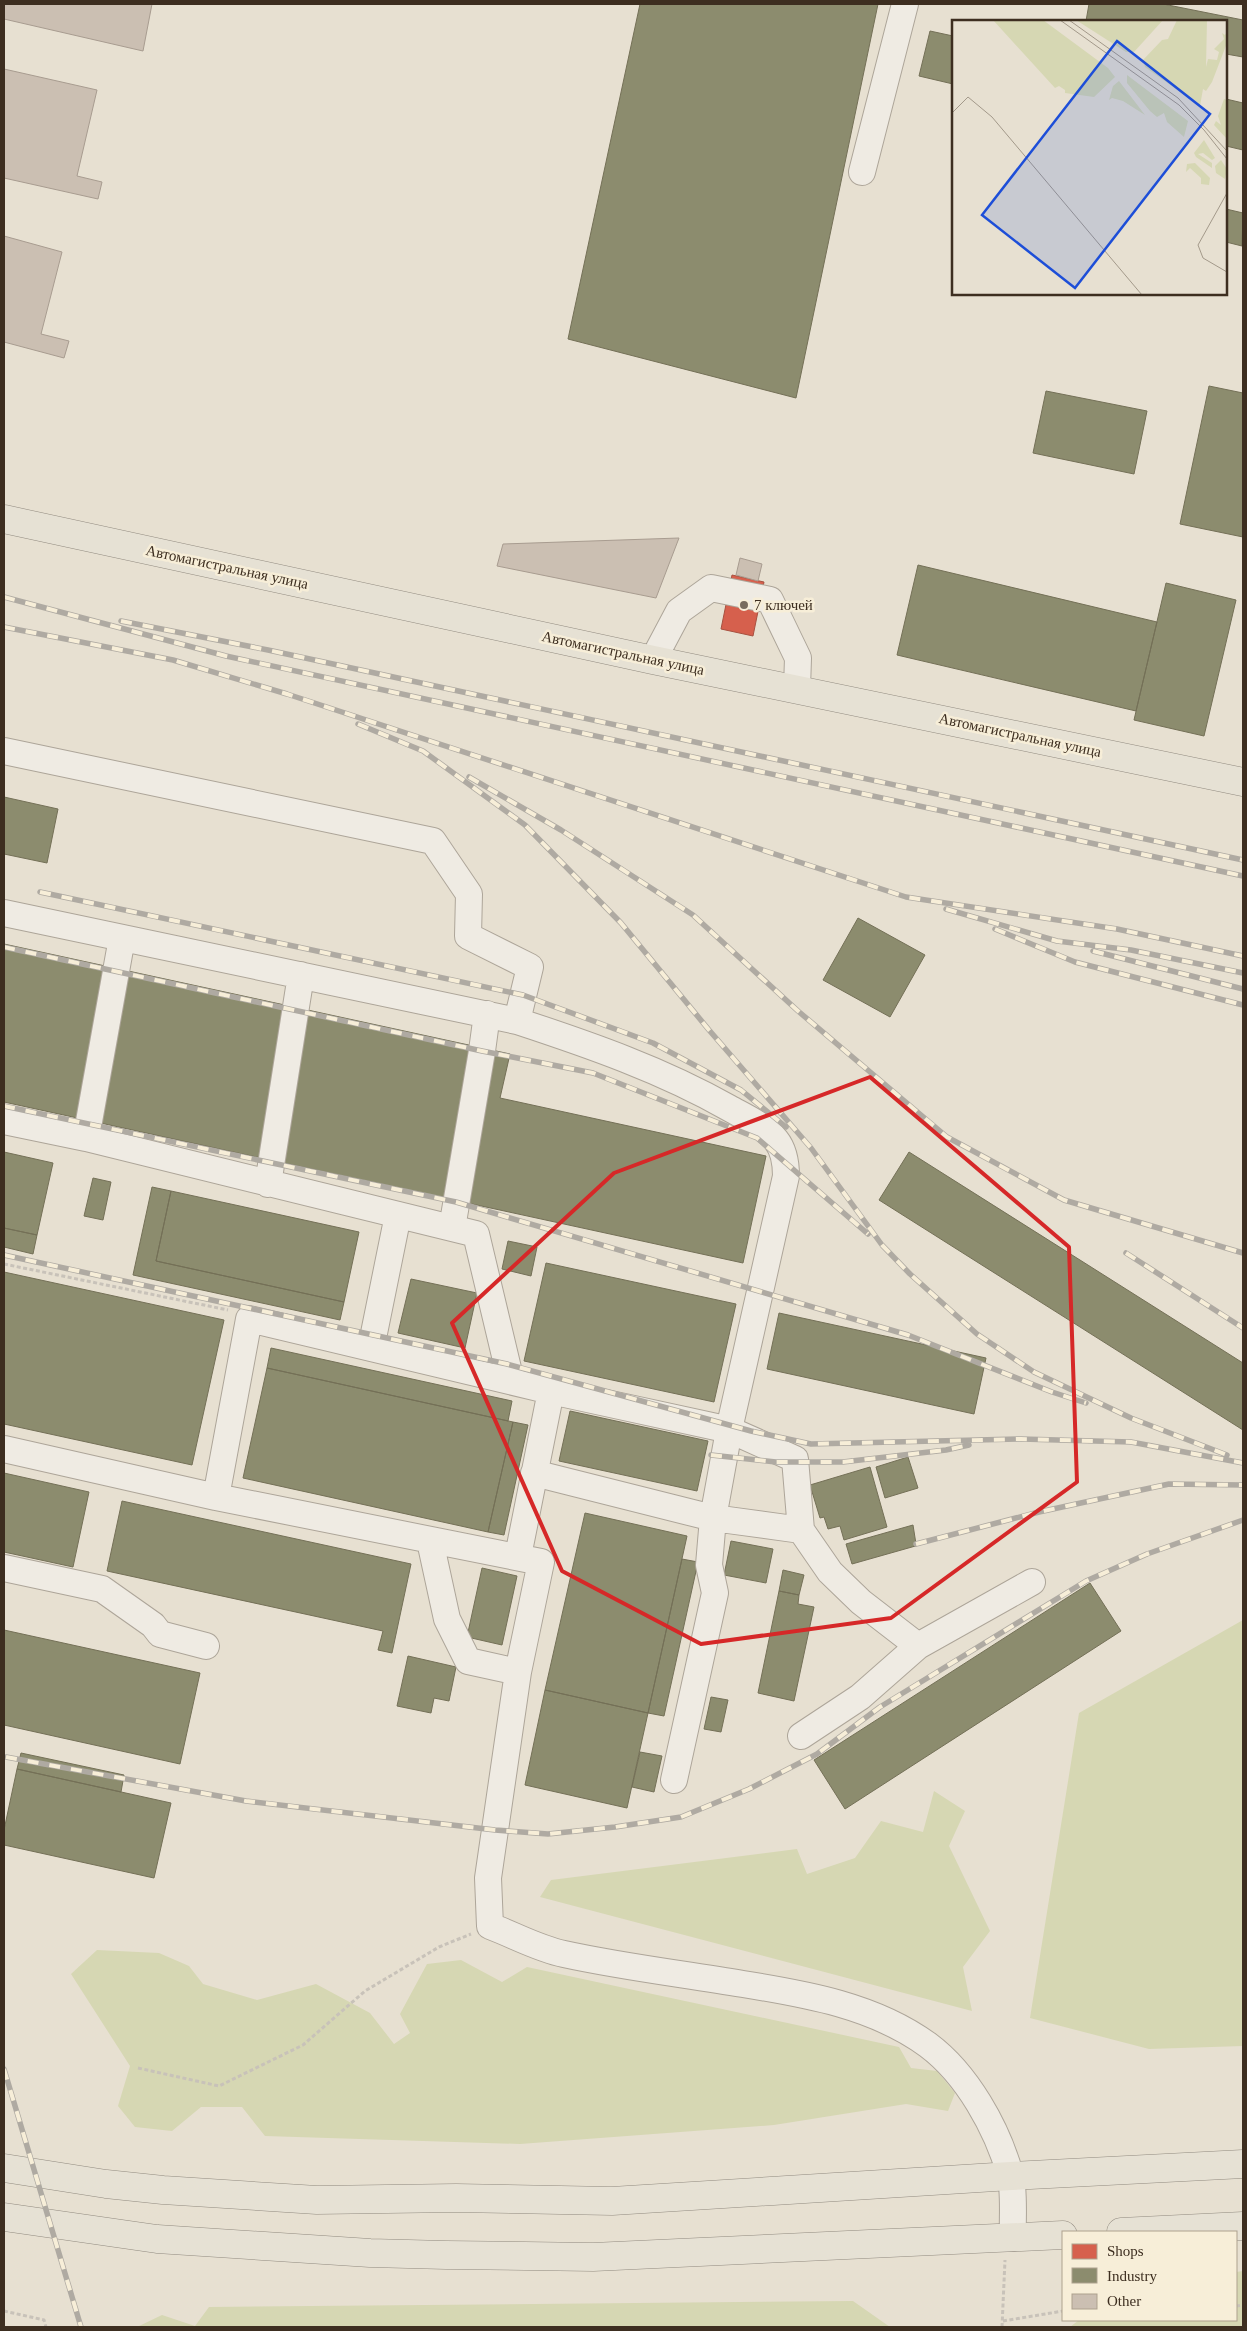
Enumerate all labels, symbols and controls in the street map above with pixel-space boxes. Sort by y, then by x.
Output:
inset map [952,20,1227,295]
street label: Автомагистральная улица [144,542,310,592]
place label: 7 ключей [754,597,813,613]
marker: 7 ключей [738,599,750,611]
street label: Автомагистральная улица [540,628,706,678]
street label: Автомагистральная улица [937,710,1103,760]
legend [1062,2231,1237,2321]
text: Shops [1107,2243,1144,2259]
text: Industry [1107,2268,1157,2284]
text: Other [1107,2293,1141,2309]

